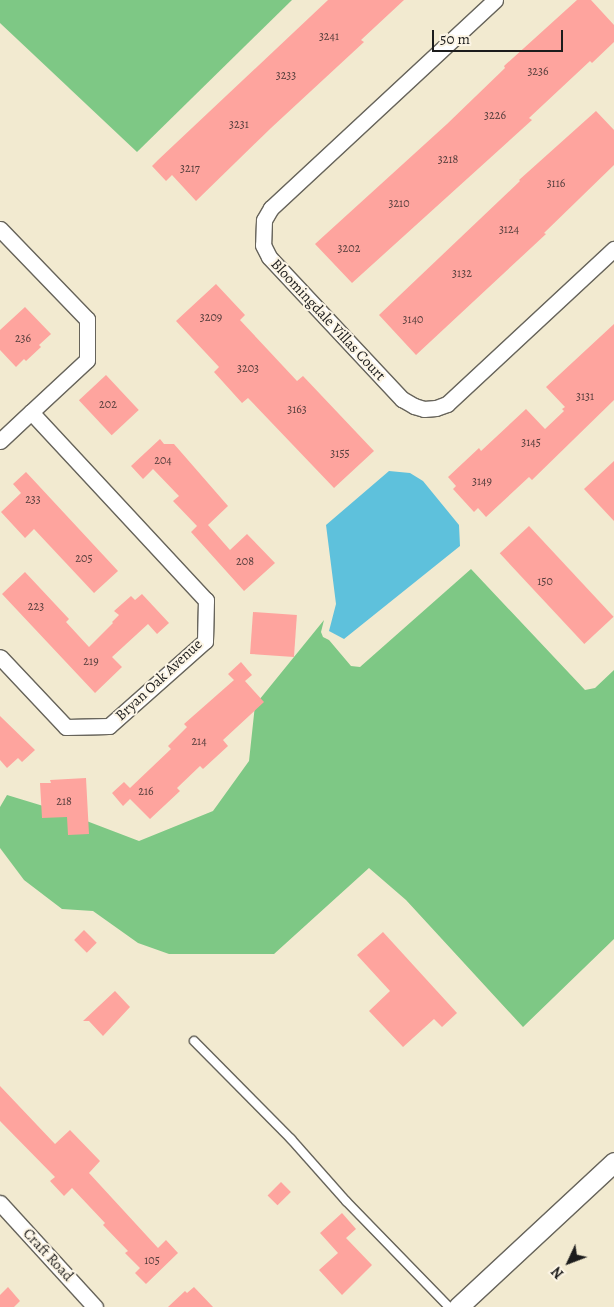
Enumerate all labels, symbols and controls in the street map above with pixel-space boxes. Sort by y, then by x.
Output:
scale bar [434,20,565,52]
text: 50 m [440,29,470,49]
house number: 3241 [319,30,339,44]
house number: 3236 [527,65,549,79]
house number: 3233 [276,69,296,83]
house number: 3226 [484,109,506,123]
house number: 3231 [229,118,249,132]
house number: 3218 [438,153,458,167]
house number: 3217 [180,162,200,176]
house number: 3116 [547,177,565,191]
house number: 3210 [388,197,410,211]
house number: 3124 [499,223,519,237]
house number: 3202 [338,242,360,256]
street label: Bloomingdale Villas Court [267,255,389,385]
house number: 3132 [452,267,472,281]
house number: 3209 [200,311,222,325]
house number: 3140 [403,313,423,327]
house number: 236 [15,332,31,346]
house number: 3203 [237,362,259,376]
house number: 3131 [576,390,594,404]
house number: 202 [99,398,117,412]
house number: 3163 [287,403,307,417]
house number: 3145 [521,436,541,450]
house number: 3155 [330,447,350,461]
house number: 204 [154,454,172,468]
house number: 3149 [472,475,492,489]
house number: 233 [25,493,41,507]
house number: 205 [75,552,93,566]
house number: 208 [236,555,254,569]
house number: 150 [537,575,553,589]
house number: 223 [28,600,44,614]
street label: Bryan Oak Avenue [112,635,206,725]
house number: 219 [83,655,99,669]
house number: 214 [191,735,207,749]
house number: 216 [138,785,154,799]
house number: 218 [56,795,72,809]
street label: Craft Road [19,1225,77,1285]
north arrow [544,1237,594,1287]
house number: 105 [144,1254,160,1268]
text: N [547,1262,568,1283]

